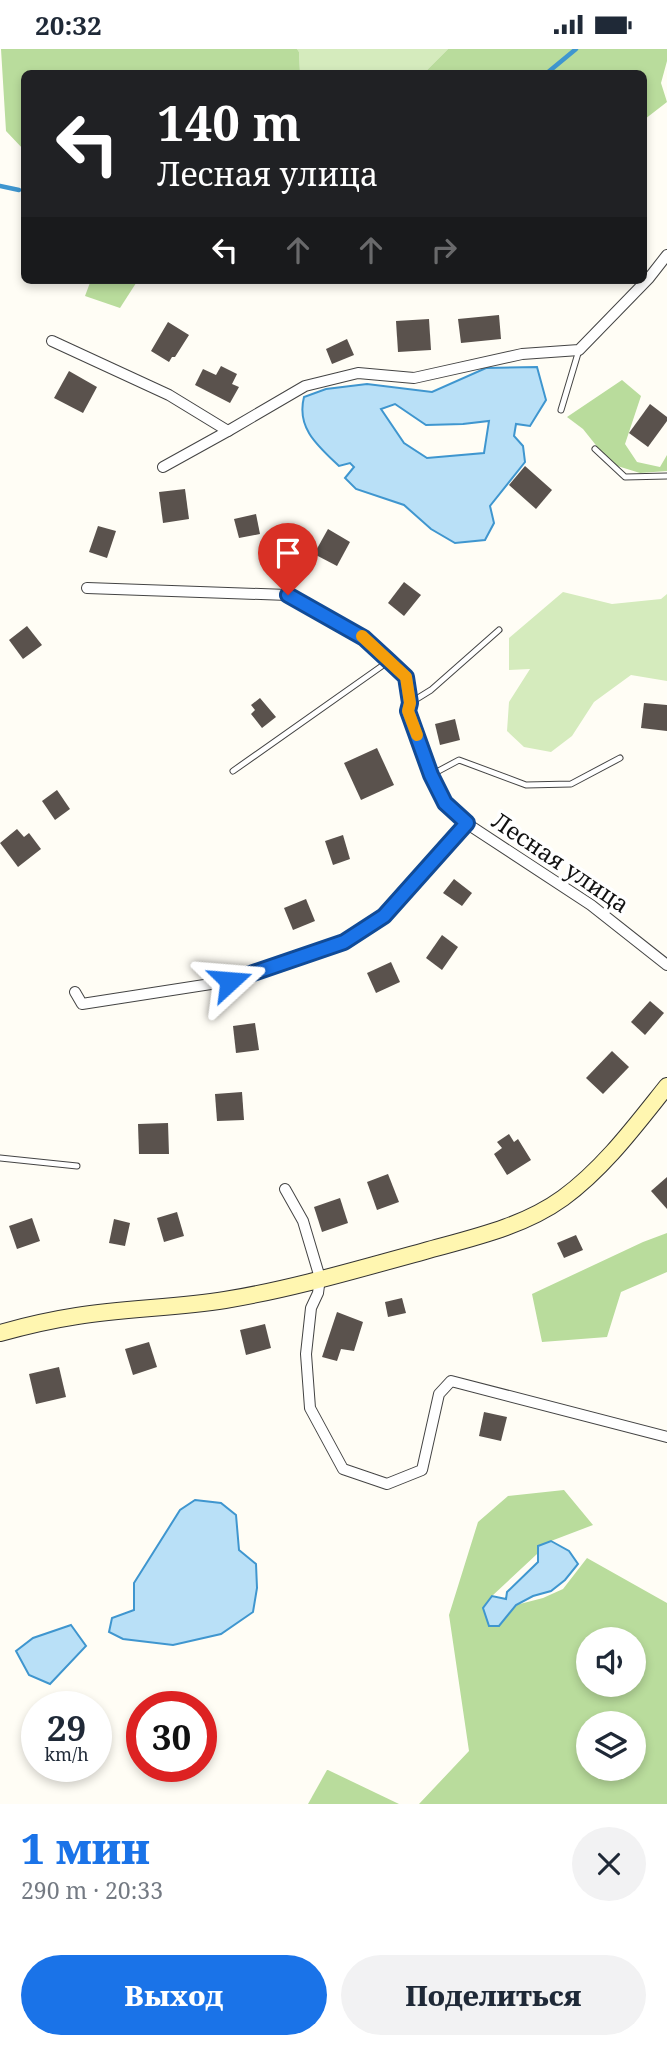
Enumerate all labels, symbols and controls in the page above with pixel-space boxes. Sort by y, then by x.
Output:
text: 20:32 [35,7,102,43]
text: 140 m [157,89,301,155]
icon: left [42,98,133,189]
text: Лесная улица [157,152,378,195]
icon: left [206,231,244,269]
icon: ahead [279,231,317,269]
icon: ahead [352,231,390,269]
icon: right [425,231,463,269]
pin [258,523,318,595]
icon: arrive [269,534,307,572]
street label: Лесная улица [486,804,636,920]
position arrow [193,944,267,1018]
map controls [576,1627,646,1781]
button: sound [576,1627,646,1697]
speed limit sign: 30 [126,1691,217,1782]
text: 29 [47,1704,86,1751]
button: layers [576,1711,646,1781]
text: km/h [44,1742,89,1766]
text: 1 мин [21,1819,150,1876]
button: close [572,1827,646,1901]
text: 290 m · 20:33 [21,1874,163,1906]
button: Выход [21,1955,327,2035]
button: Поделиться [341,1955,646,2035]

